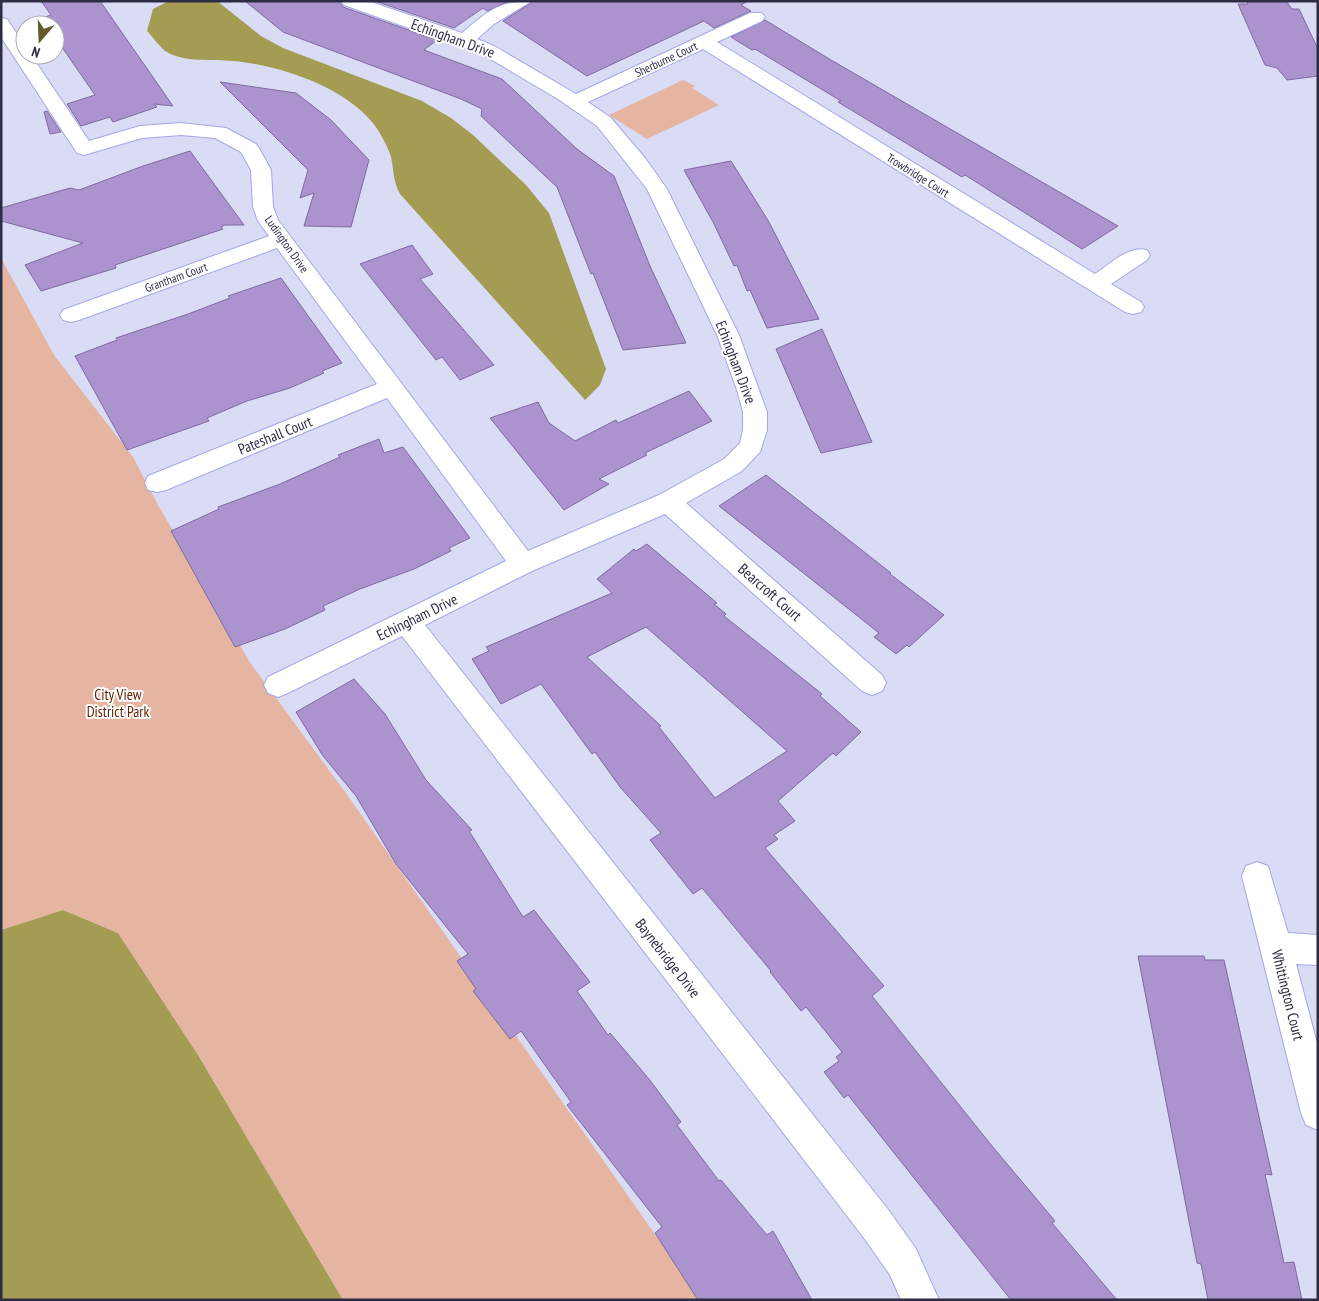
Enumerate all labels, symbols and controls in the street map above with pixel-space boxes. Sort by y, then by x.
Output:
street label: Echingham Drive [409,14,497,62]
north arrow [15,15,65,65]
street label: Sherburne Court [632,38,700,80]
text: N [29,43,42,62]
street label: Trowbridge Court [884,150,953,201]
street label: Ludington Drive [262,213,312,275]
street label: Grantham Court [143,259,210,295]
street label: Echingham Drive [711,318,761,406]
street label: Pateshall Court [235,412,315,458]
street label: Bearcroft Court [734,559,806,625]
street label: Echingham Drive [374,589,460,645]
park label: City View District Park [87,685,149,721]
street label: Baynebridge Drive [631,915,705,1001]
street label: Whittington Court [1268,948,1308,1042]

